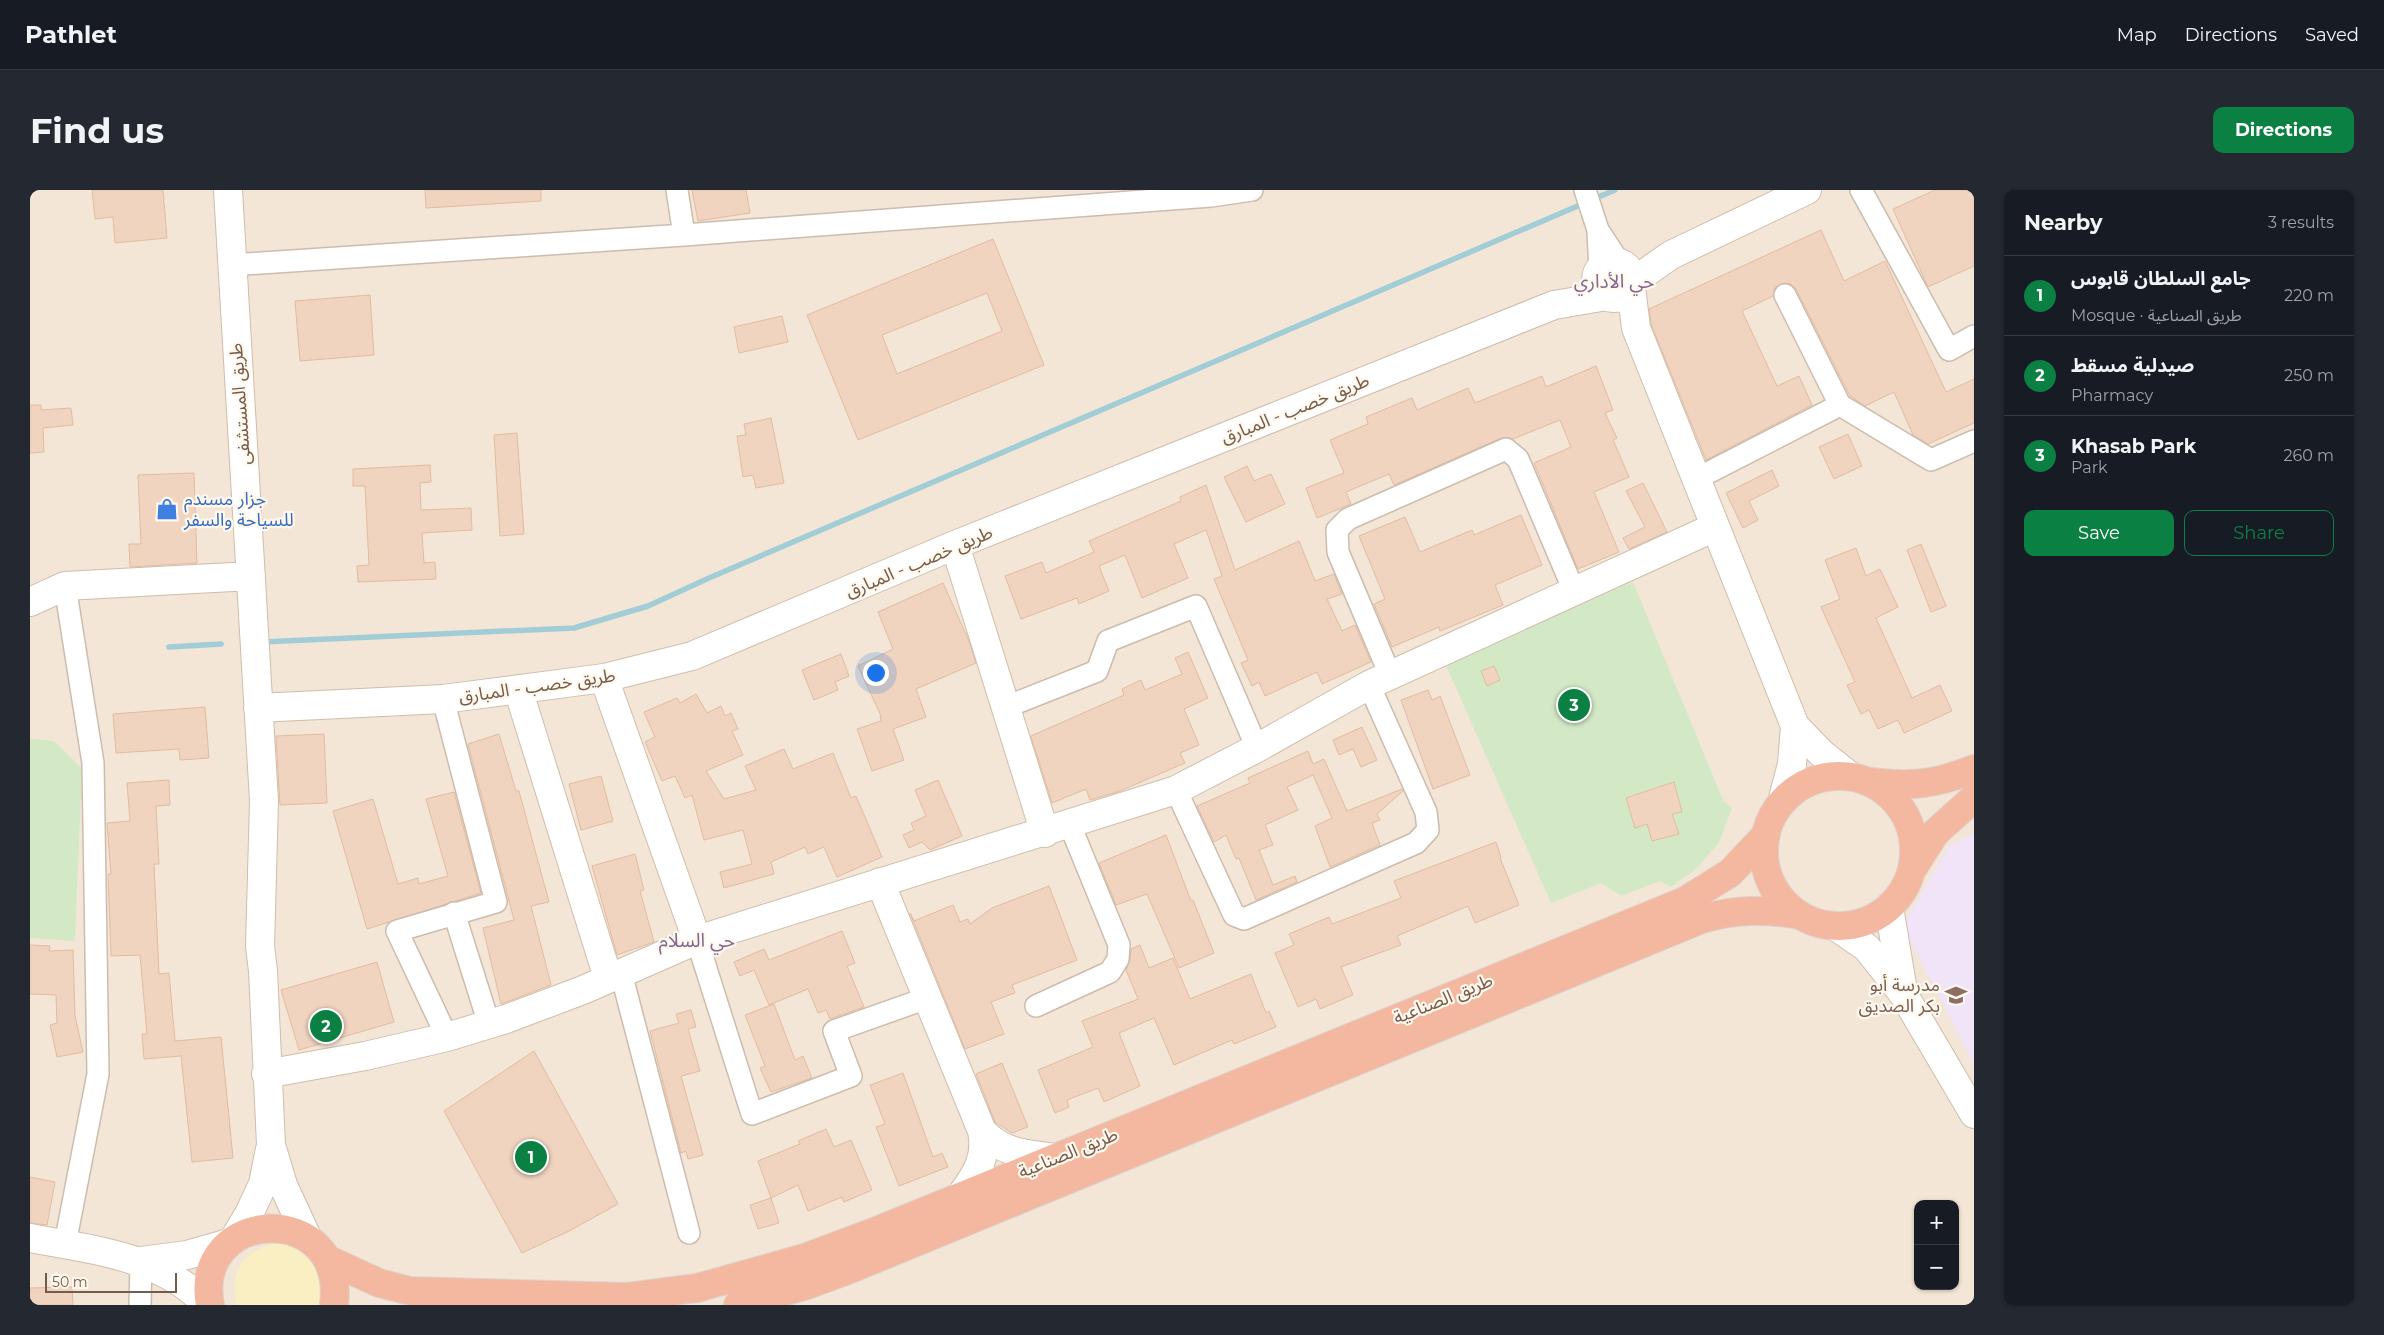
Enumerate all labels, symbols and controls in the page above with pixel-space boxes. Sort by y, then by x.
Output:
text: Pathlet [25,20,117,49]
text: Map [2117,24,2157,46]
text: Directions [2185,24,2277,46]
text: Saved [2305,24,2359,46]
button: Directions [2213,107,2354,153]
text: Find us [30,109,164,152]
text: Nearby [2024,210,2103,235]
text: 3 results [2268,213,2334,232]
text: جامع السلطان قابوس [2071,267,2251,290]
district label: حي الأداري [1574,270,1654,296]
text: 1 [2037,286,2043,305]
text: 220 m [2284,286,2334,305]
text: Mosque · طريق الصناعية [2071,306,2242,325]
street label: طريق المستشفى [225,342,255,466]
text: صيدلية مسقط [2071,354,2194,377]
text: 2 [2035,366,2045,385]
text: 250 m [2284,366,2334,385]
street label: طريق خصب - المبارق [1218,369,1372,449]
text: Pharmacy [2071,386,2153,405]
text: Khasab Park [2071,435,2196,458]
text: 3 [2035,446,2045,465]
text: 260 m [2283,446,2334,465]
text: Park [2071,458,2108,477]
place label: جزار مسندم للسياحة والسفر [183,488,294,531]
shop icon: جزار مسندم للسياحة والسفر [154,496,180,522]
button: Save [2024,510,2174,556]
button: Share [2184,510,2334,556]
street label: طريق خصب - المبارق [842,521,996,603]
your location [863,660,889,686]
street label: طريق خصب - المبارق [457,664,617,708]
pin: 3 [1558,686,1590,724]
district label: حي السلام [659,929,735,955]
street label: طريق الصناعية [1390,969,1496,1029]
place label: مدرسة أبو بكر الصديق [1859,974,1940,1017]
school or university icon: مدرسة أبو بكر الصديق [1943,982,1969,1008]
pin: 2 [310,1007,342,1045]
street label: طريق الصناعية [1015,1123,1121,1183]
pin: 1 [515,1138,547,1176]
map controls [1914,1200,1959,1290]
button: + [1914,1200,1959,1245]
button: − [1914,1245,1959,1290]
scale bar [45,1270,178,1293]
text: 50 m [52,1273,88,1291]

